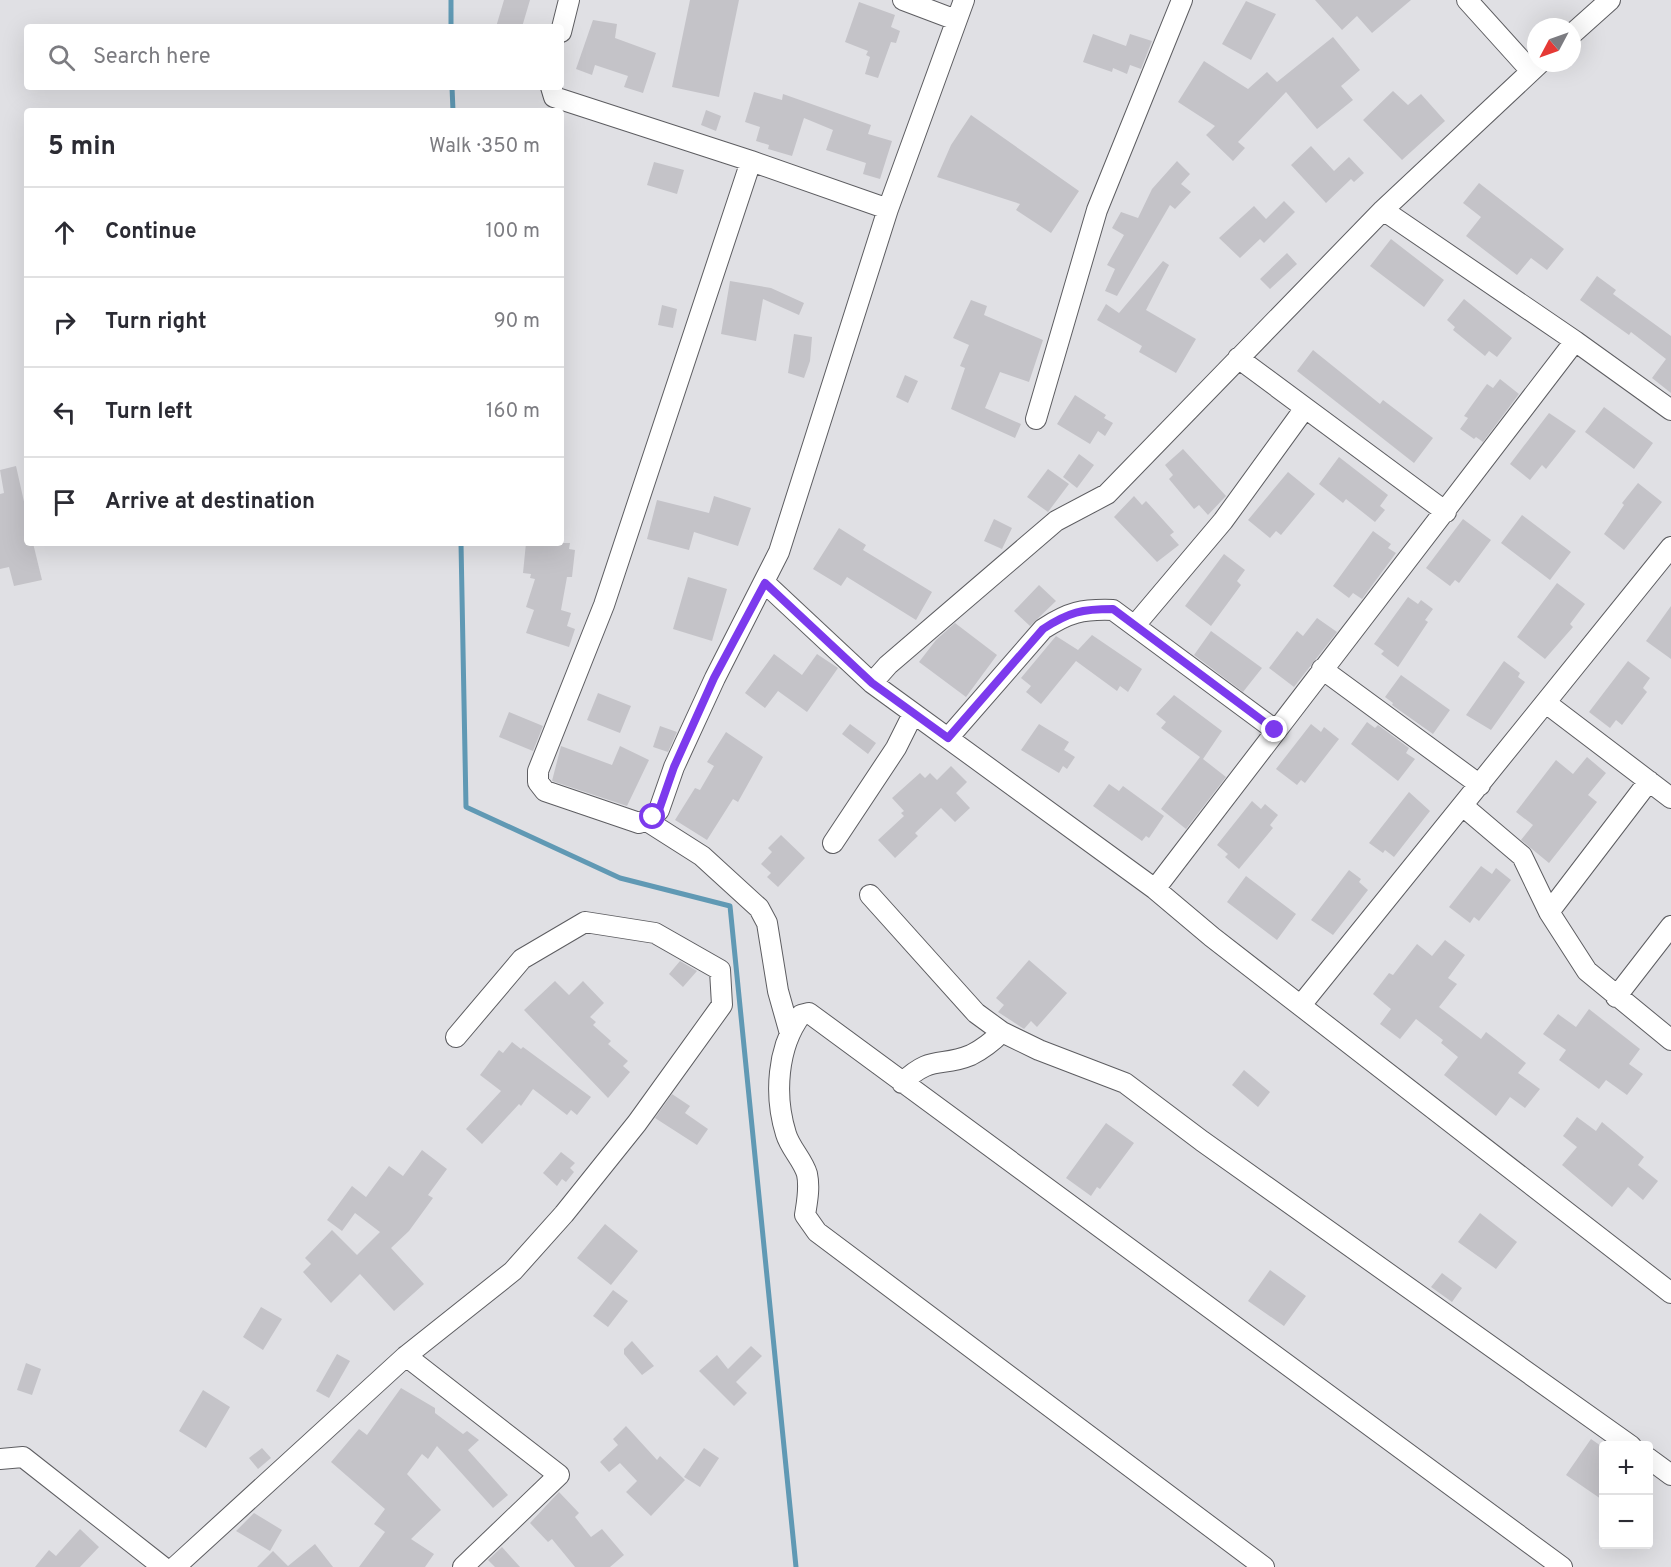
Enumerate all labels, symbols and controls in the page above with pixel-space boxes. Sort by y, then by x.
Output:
north arrow [1527,18,1581,72]
search box [24,24,564,90]
icon: search [45,41,78,74]
text: Search here [93,44,211,71]
text: 5 min [48,131,116,164]
text: Walk · 350 m [429,134,540,160]
icon: ahead [48,216,81,249]
text: Continue [105,219,196,246]
text: 100 m [485,219,540,245]
icon: right [48,306,81,339]
text: Turn right [105,309,207,336]
text: 90 m [494,309,540,335]
icon: left [48,396,81,429]
text: Turn left [105,399,193,426]
text: 160 m [486,399,540,425]
icon: arrive [48,486,81,519]
text: Arrive at destination [105,489,315,516]
route end [1261,716,1287,742]
route start [639,803,665,829]
map controls [1599,1441,1653,1549]
button: + [1599,1441,1653,1495]
button: − [1599,1495,1653,1549]

